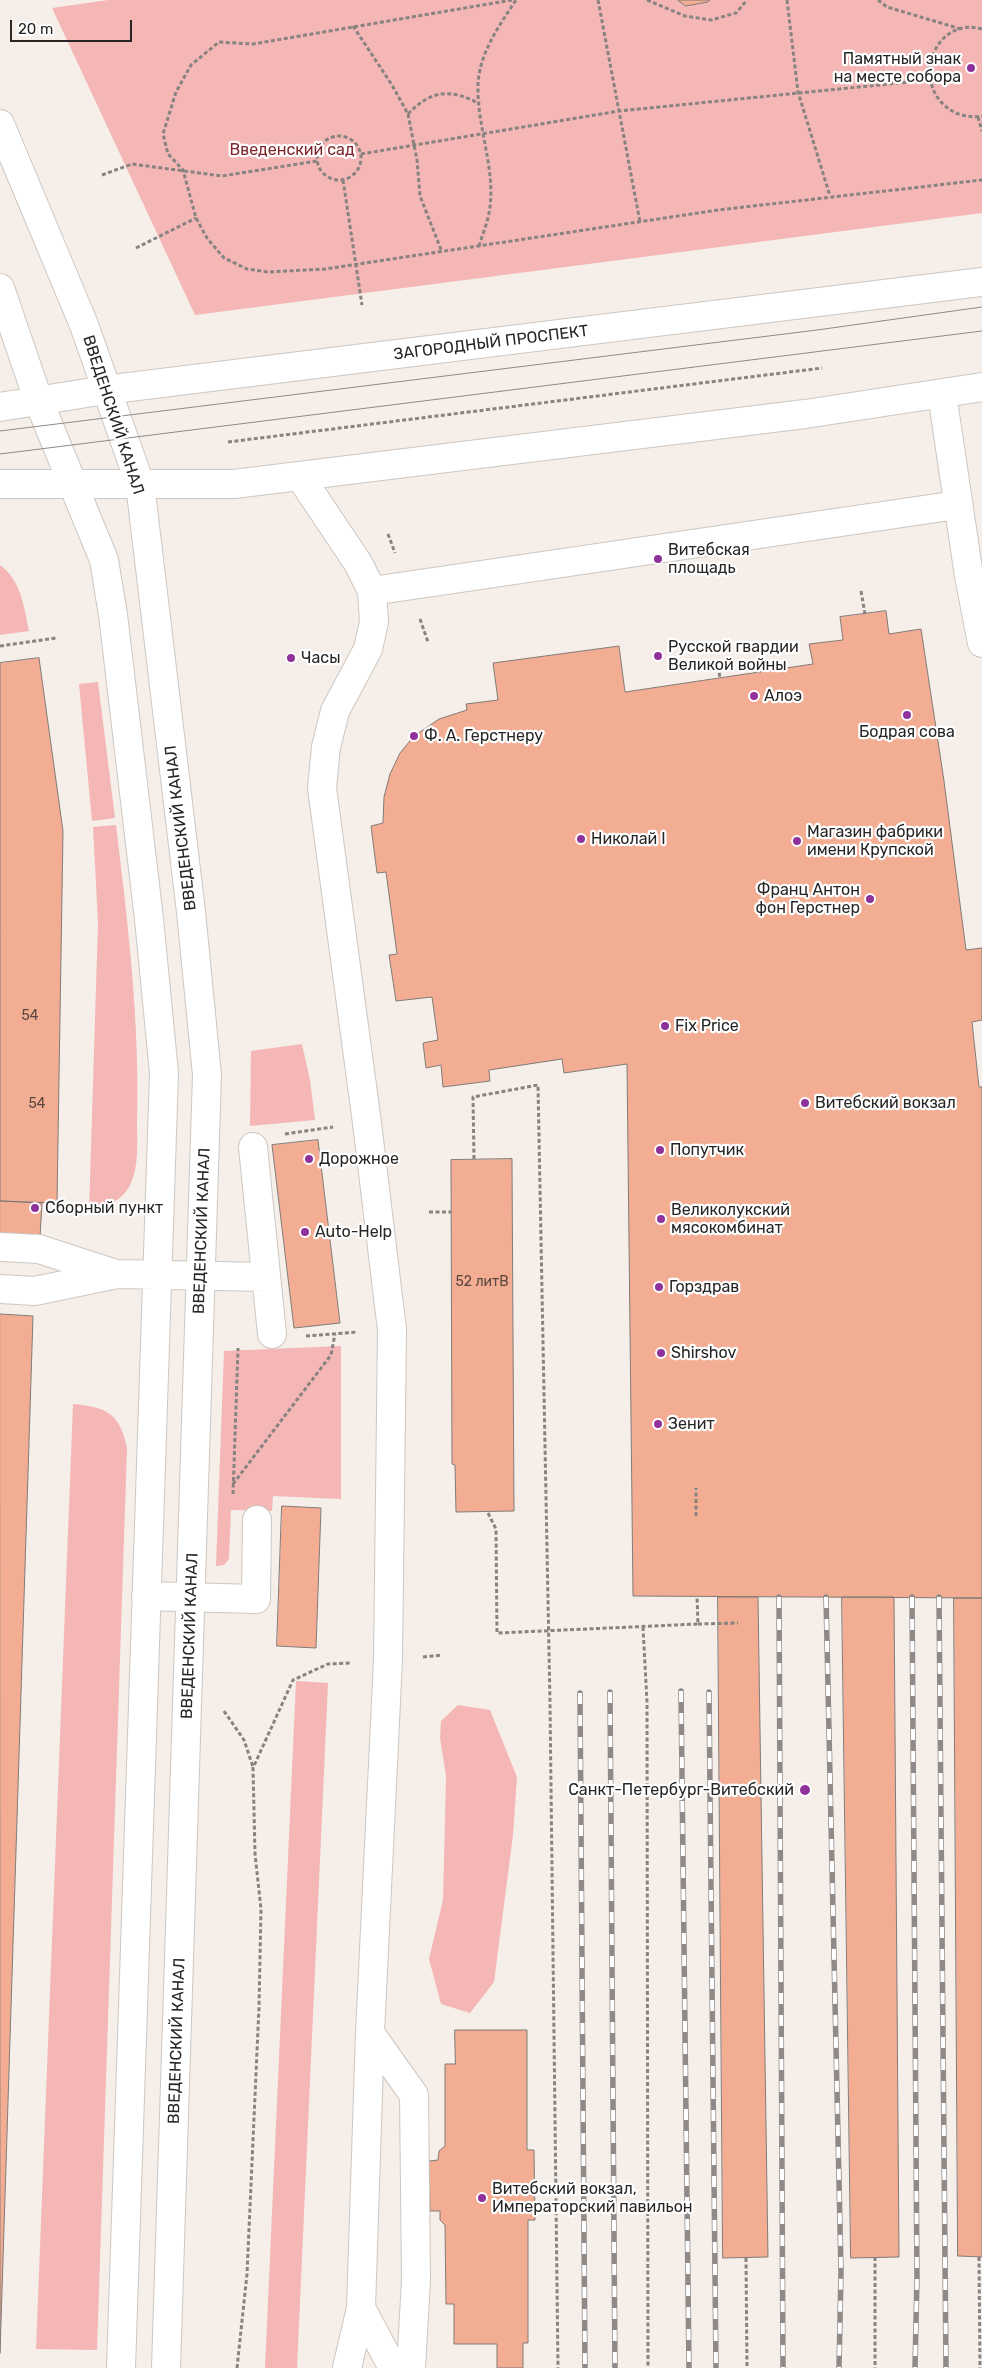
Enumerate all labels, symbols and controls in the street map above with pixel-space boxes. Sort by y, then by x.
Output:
scale bar [12,10,135,42]
text: 20 m [18,20,53,38]
place label: Памятный знак на месте собора [834,49,961,87]
marker: Памятный знак на месте собора [965,62,977,74]
park label: Введенский сад [229,140,355,160]
street label: ЗАГОРОДНЫЙ ПРОСПЕКТ [392,322,590,364]
street label: ВВЕДЕНСКИЙ КАНАЛ [78,333,148,497]
place label: Витебская площадь [668,540,750,578]
marker: Витебская площадь [652,553,664,565]
place label: Русской гвардии Великой войны [668,637,799,675]
place label: Часы [301,648,340,668]
marker: Русской гвардии Великой войны [652,650,664,662]
marker: Часы [285,652,297,664]
place label: Алоэ [764,686,802,706]
marker: Алоэ [748,690,760,702]
marker: Бодрая сова [901,709,913,721]
place label: Бодрая сова [859,722,955,742]
place label: Ф. А. Герстнеру [424,726,543,746]
marker: Ф. А. Герстнеру [408,730,420,742]
street label: ВВЕДЕНСКИЙ КАНАЛ [161,744,201,912]
place label: Магазин фабрики имени Крупской [807,822,943,860]
place label: Николай I [591,829,666,849]
marker: Николай I [575,833,587,845]
marker: Магазин фабрики имени Крупской [791,835,803,847]
place label: Франц Антон фон Герстнер [756,880,860,918]
marker: Франц Антон фон Герстнер [864,893,876,905]
house number: 54 [21,1008,39,1024]
place label: Fix Price [675,1016,739,1036]
marker: Fix Price [659,1020,671,1032]
place label: Витебский вокзал [815,1093,956,1113]
house number: 54 [28,1096,46,1112]
marker: Витебский вокзал [799,1097,811,1109]
place label: Попутчик [670,1140,744,1160]
marker: Попутчик [654,1144,666,1156]
street label: ВВЕДЕНСКИЙ КАНАЛ [190,1147,214,1315]
place label: Дорожное [319,1149,399,1169]
marker: Дорожное [303,1153,315,1165]
place label: Сборный пункт [45,1198,163,1218]
place label: Великолукский мясокомбинат [671,1200,790,1238]
marker: Сборный пункт [29,1202,41,1214]
marker: Великолукский мясокомбинат [655,1213,667,1225]
place label: Auto-Help [315,1222,392,1242]
marker: Auto-Help [299,1226,311,1238]
house number: 52 литВ [455,1274,509,1290]
place label: Горздрав [669,1277,739,1297]
marker: Горздрав [653,1281,665,1293]
place label: Shirshov [671,1343,736,1363]
marker: Shirshov [655,1347,667,1359]
place label: Зенит [668,1414,715,1434]
marker: Зенит [652,1418,664,1430]
street label: ВВЕДЕНСКИЙ КАНАЛ [178,1552,202,1720]
place label: Санкт-Петербург-Витебский [568,1780,794,1800]
marker: Санкт-Петербург-Витебский [798,1783,812,1797]
street label: ВВЕДЕНСКИЙ КАНАЛ [165,1957,189,2125]
place label: Витебский вокзал, Императорский павильон [492,2179,693,2217]
marker: Витебский вокзал, Императорский павильон [476,2192,488,2204]

